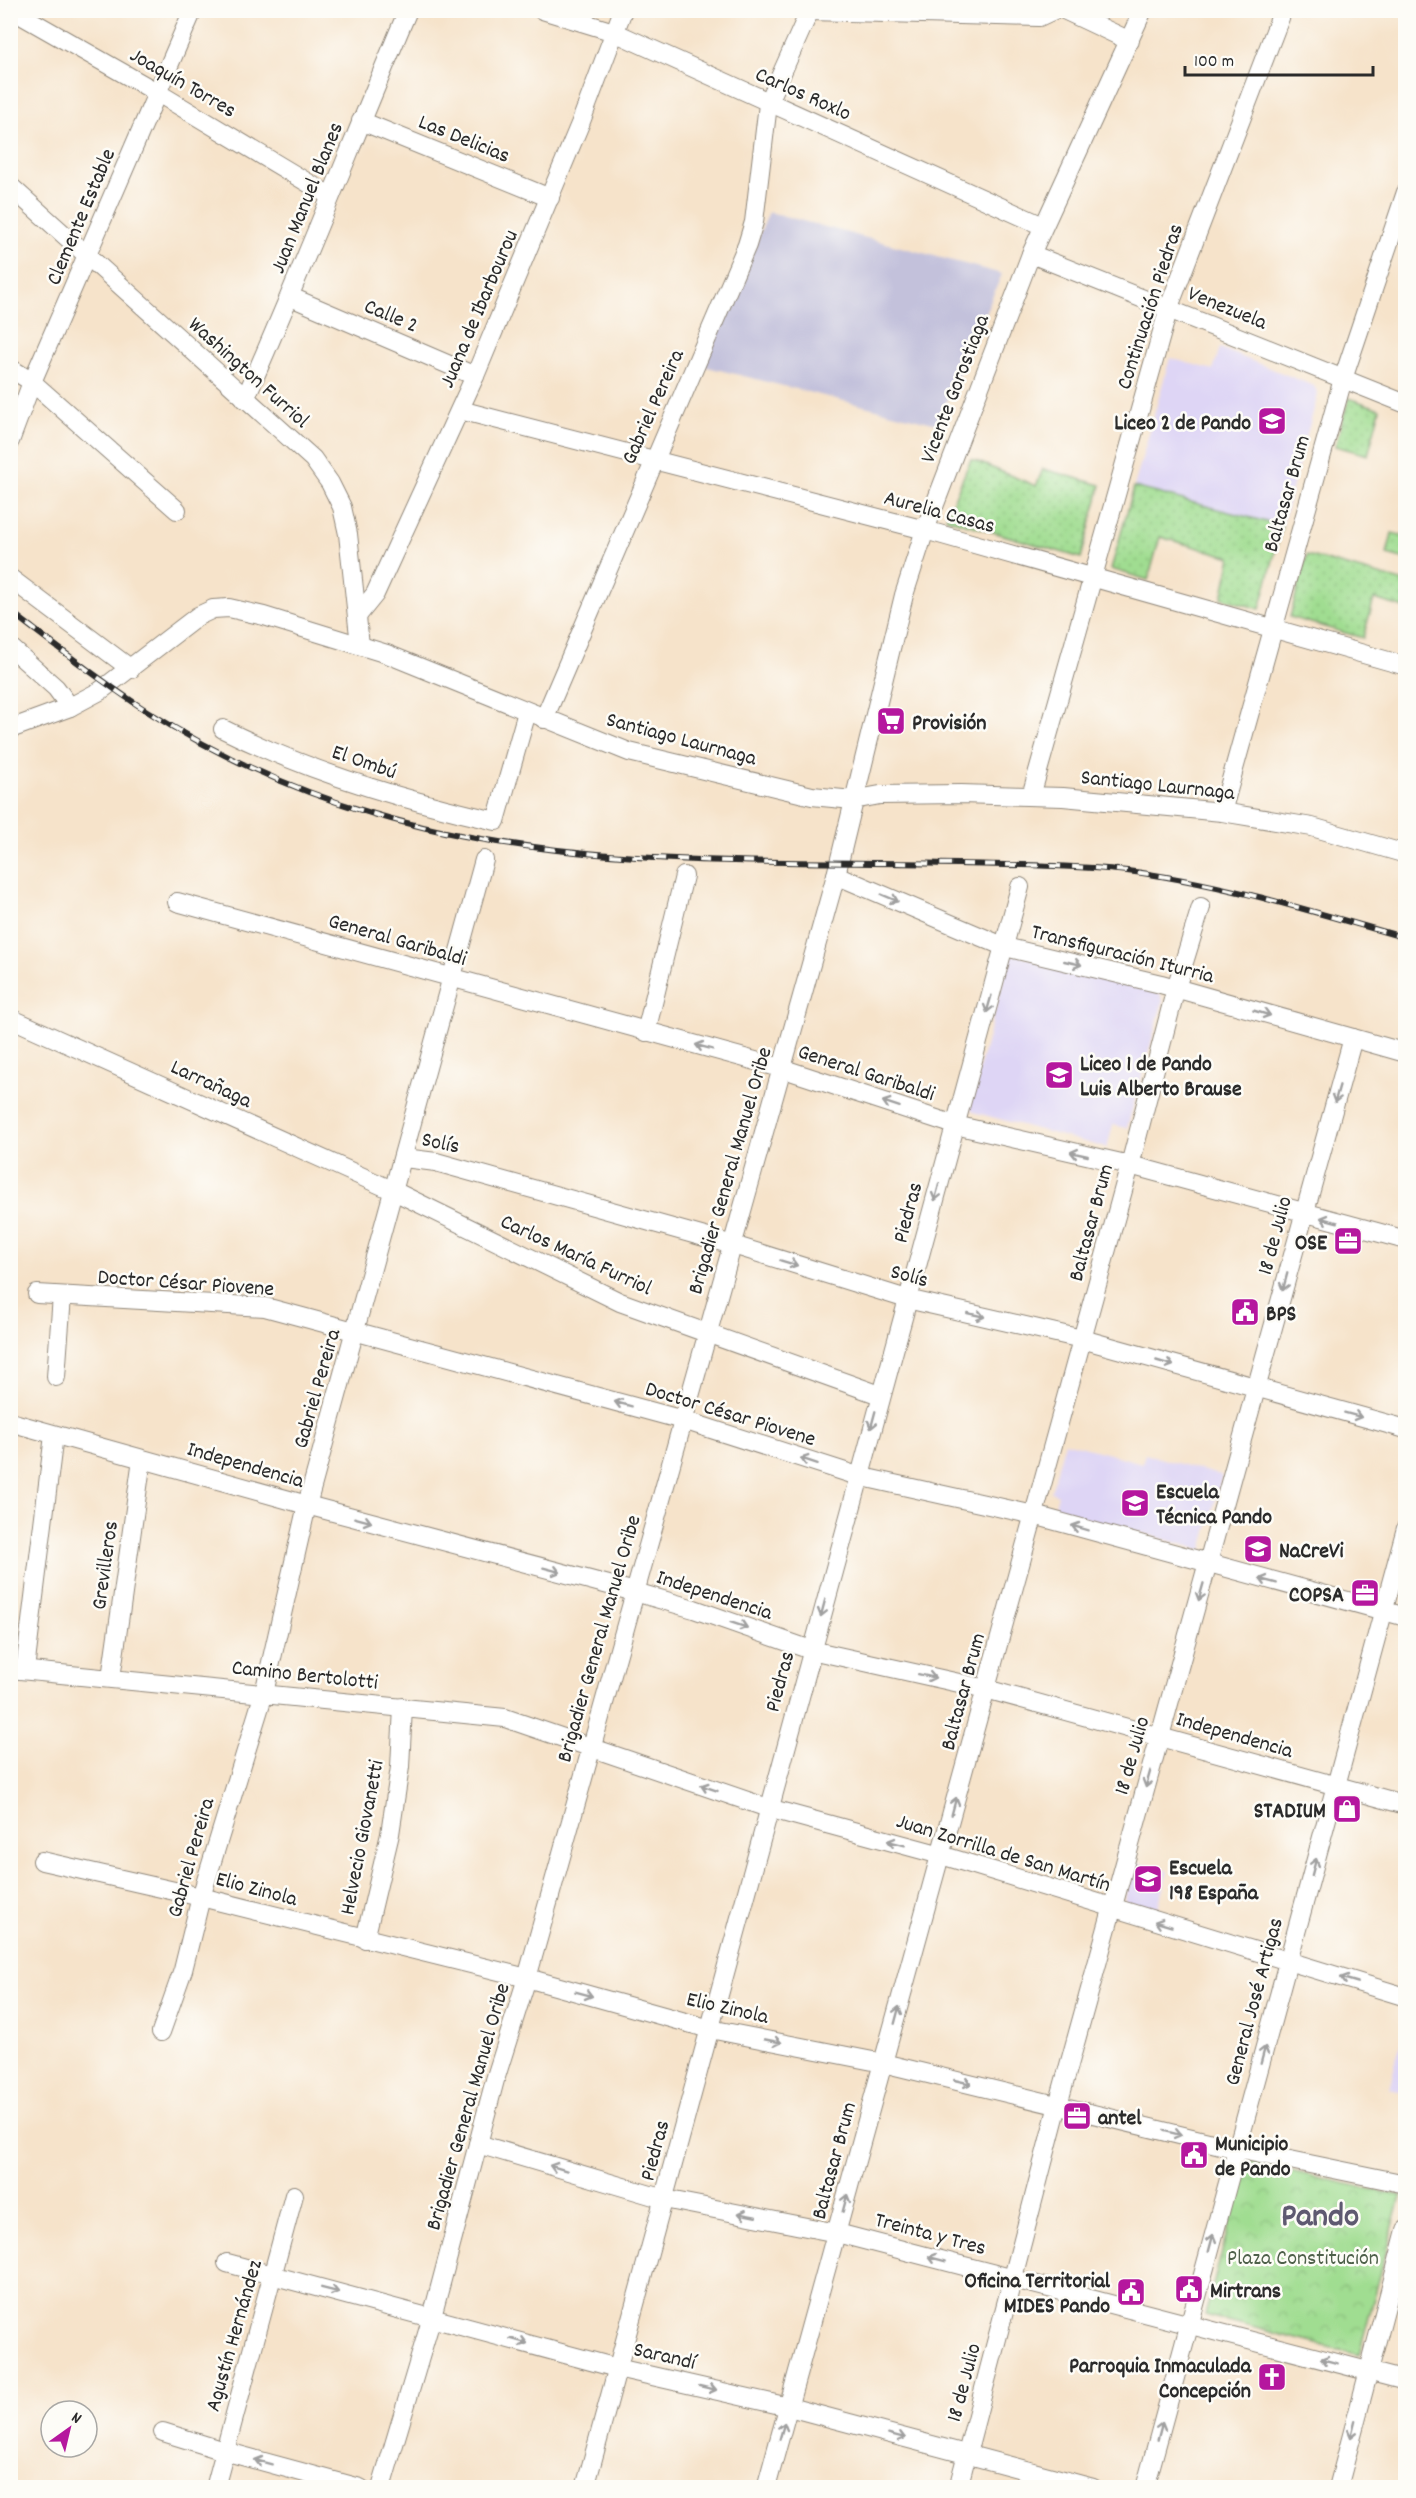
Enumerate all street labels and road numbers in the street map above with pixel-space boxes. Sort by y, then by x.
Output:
street label: Joaquín Torres [123,41,241,127]
street label: Carlos Roxlo [750,60,856,130]
street label: Las Delicias [413,108,514,173]
street label: Juan Manuel Blanes [264,118,353,279]
street label: Clemente Estable [39,144,125,290]
street label: Continuación Piedras [1110,220,1193,394]
street label: Juana de Ibarbourou [433,225,528,393]
street label: Venezuela [1182,279,1272,339]
street label: Calle 2 [359,292,422,342]
street label: Vicente Gorostiaga [914,310,999,468]
street label: Washington Furriol [180,311,315,437]
street label: Gabriel Pereira [615,344,694,470]
street label: Baltasar Brum [1257,432,1320,556]
street label: Aurelia Casas [880,484,998,543]
street label: Santiago Laurnaga [602,705,760,776]
street label: El Ombú [327,738,401,789]
street label: Santiago Laurnaga [1079,763,1237,810]
street label: General Garibaldi [324,907,470,976]
street label: Transfiguración Iturria [1027,918,1217,993]
street label: General Garibaldi [793,1038,938,1111]
street label: Brigadier General Manuel Oribe [681,1044,782,1298]
street label: Larrañaga [165,1053,257,1118]
street label: Solís [418,1125,462,1164]
street label: Baltasar Brum [1062,1161,1123,1285]
street label: Piedras [886,1179,932,1247]
street label: 18 de Julio [1251,1193,1302,1279]
street label: Carlos María Furriol [495,1207,656,1305]
street label: Solís [887,1257,931,1297]
street label: Doctor César Piovene [97,1263,275,1306]
street label: Gabriel Pereira [286,1325,350,1452]
street label: Doctor César Piovene [641,1375,819,1456]
street label: Independencia [183,1435,308,1498]
street label: Brigadier General Manuel Oribe [550,1512,651,1766]
street label: Grevilleros [85,1519,128,1612]
street label: Independencia [652,1563,777,1630]
street label: Baltasar Brum [934,1630,995,1754]
street label: Piedras [758,1648,804,1716]
street label: Camino Bertolotti [230,1653,379,1700]
street label: Independencia [1172,1705,1297,1768]
street label: 18 de Julio [1107,1713,1159,1799]
street label: Helvecio Giovanetti [333,1758,394,1918]
street label: Gabriel Pereira [160,1794,224,1921]
street label: Juan Zorrilla de San Martín [892,1807,1114,1902]
street label: Elio Zinola [212,1865,301,1916]
street label: General José Artigas [1218,1915,1293,2089]
street label: Brigadier General Manuel Oribe [419,1980,520,2234]
street label: Elio Zinola [683,1985,772,2034]
street label: Baltasar Brum [805,2099,866,2223]
street label: Piedras [633,2117,679,2185]
street label: Treinta y Tres [871,2206,989,2265]
street label: Agustín Hernández [199,2256,272,2415]
street label: Sarandí [630,2335,700,2380]
street label: 18 de Julio [940,2340,991,2426]

